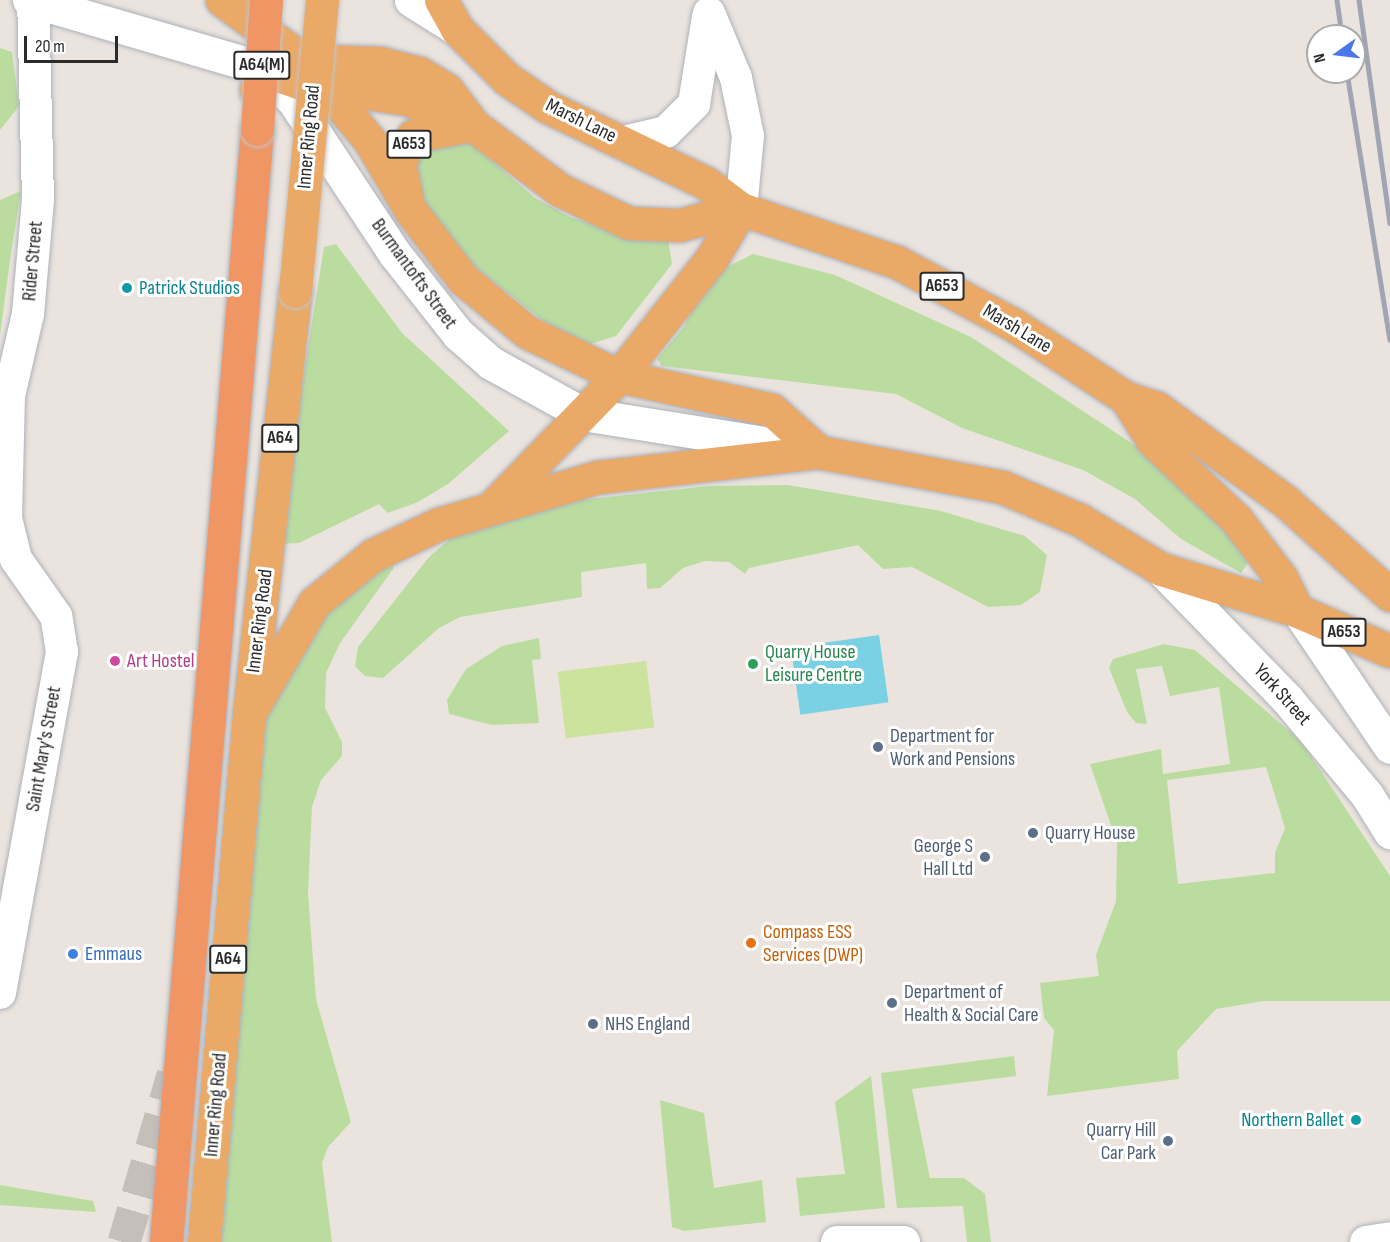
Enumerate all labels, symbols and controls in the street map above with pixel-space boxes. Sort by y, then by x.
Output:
scale bar [27,24,122,62]
north arrow [1306,24,1366,84]
text: 20 m [35,36,65,57]
road number: A64(M) [232,50,292,80]
text: N [1310,52,1330,64]
street label: Inner Ring Road [293,84,325,190]
street label: Marsh Lane [542,94,620,148]
road number: A653 [386,129,432,159]
street label: Burmantofts Street [366,214,462,334]
street label: Rider Street [18,220,48,302]
road number: A653 [920,271,964,301]
place label: Patrick Studios [139,276,240,300]
marker: Patrick Studios [120,281,134,295]
street label: Marsh Lane [978,299,1056,359]
road number: A64 [260,423,300,453]
street label: Inner Ring Road [242,568,278,674]
road number: A653 [1322,617,1366,647]
place label: Quarry House Leisure Centre [765,640,862,687]
place label: Art Hostel [127,649,195,673]
marker: Art Hostel [108,654,122,668]
marker: Quarry House Leisure Centre [746,657,760,671]
street label: York Street [1248,659,1316,731]
street label: Saint Mary's Street [21,684,67,814]
place label: Department for Work and Pensions [890,724,1015,771]
marker: Department for Work and Pensions [871,740,885,754]
place label: Quarry House [1045,821,1135,845]
marker: Quarry House [1026,826,1040,840]
place label: George S Hall Ltd [914,834,973,881]
marker: George S Hall Ltd [978,850,992,864]
place label: Compass ESS Services (DWP) [763,920,863,967]
marker: Compass ESS Services (DWP) [744,936,758,950]
place label: Emmaus [85,942,142,966]
road number: A64 [208,944,248,974]
marker: Emmaus [66,947,80,961]
place label: Department of Health & Social Care [904,980,1038,1027]
marker: Department of Health & Social Care [885,996,899,1010]
place label: NHS England [605,1012,690,1036]
marker: NHS England [586,1017,600,1031]
street label: Inner Ring Road [200,1052,232,1158]
place label: Northern Ballet [1241,1108,1344,1132]
marker: Northern Ballet [1349,1113,1363,1127]
place label: Quarry Hill Car Park [1086,1118,1156,1165]
marker: Quarry Hill Car Park [1161,1134,1175,1148]

